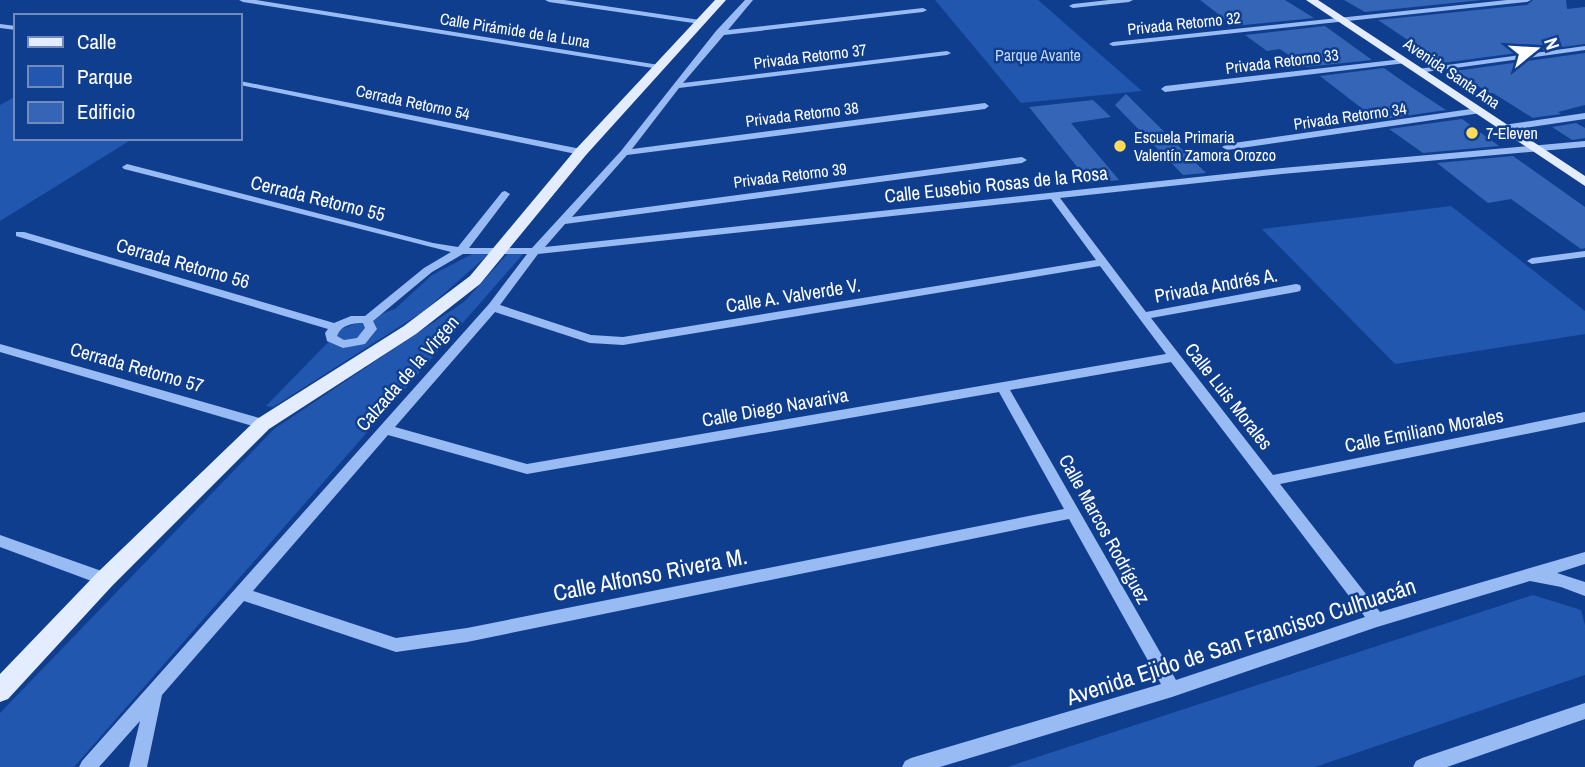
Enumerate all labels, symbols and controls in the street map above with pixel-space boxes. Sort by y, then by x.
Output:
street label: Privada Retorno 32 [1126,6,1242,40]
street label: Calle Pirámide de la Luna [438,7,592,53]
legend [14,14,242,140]
north arrow [1501,14,1571,84]
text: Calle [77,27,116,56]
street label: Avenida Santa Ana [1399,32,1505,114]
text: N [1538,34,1566,53]
street label: Privada Retorno 37 [752,38,868,74]
street label: Privada Retorno 33 [1224,43,1340,79]
park label: Parque Avante [995,44,1081,66]
text: Parque [77,62,133,91]
street label: Cerrada Retorno 54 [354,79,472,125]
street label: Privada Retorno 38 [744,96,860,132]
text: Edificio [77,97,135,126]
street label: Privada Retorno 34 [1292,97,1408,135]
place label: 7-Eleven [1486,122,1538,144]
marker: 7-Eleven [1464,125,1480,141]
place label: Escuela Primaria Valentín Zamora Orozco [1134,126,1276,166]
marker: Escuela Primaria Valentín Zamora Orozco [1112,138,1128,154]
street label: Privada Retorno 39 [732,157,848,193]
street label: Calle Eusebio Rosas de la Rosa [883,159,1109,209]
street label: Cerrada Retorno 55 [248,169,388,227]
street label: Cerrada Retorno 56 [113,232,253,294]
street label: Privada Andrés A. [1152,261,1280,309]
street label: Calle A. Valverde V. [724,272,862,318]
street label: Calzada de la Virgen [350,310,464,436]
street label: Cerrada Retorno 57 [67,336,207,399]
street label: Calle Luis Morales [1179,337,1279,455]
street label: Calle Diego Navariva [700,381,850,433]
street label: Calle Emiliano Morales [1342,402,1506,458]
street label: Calle Marcos Rodríguez [1053,450,1157,609]
street label: Calle Alfonso Rivera M. [550,540,750,608]
street label: Avenida Ejido de San Francisco Culhuacán [1061,570,1420,713]

